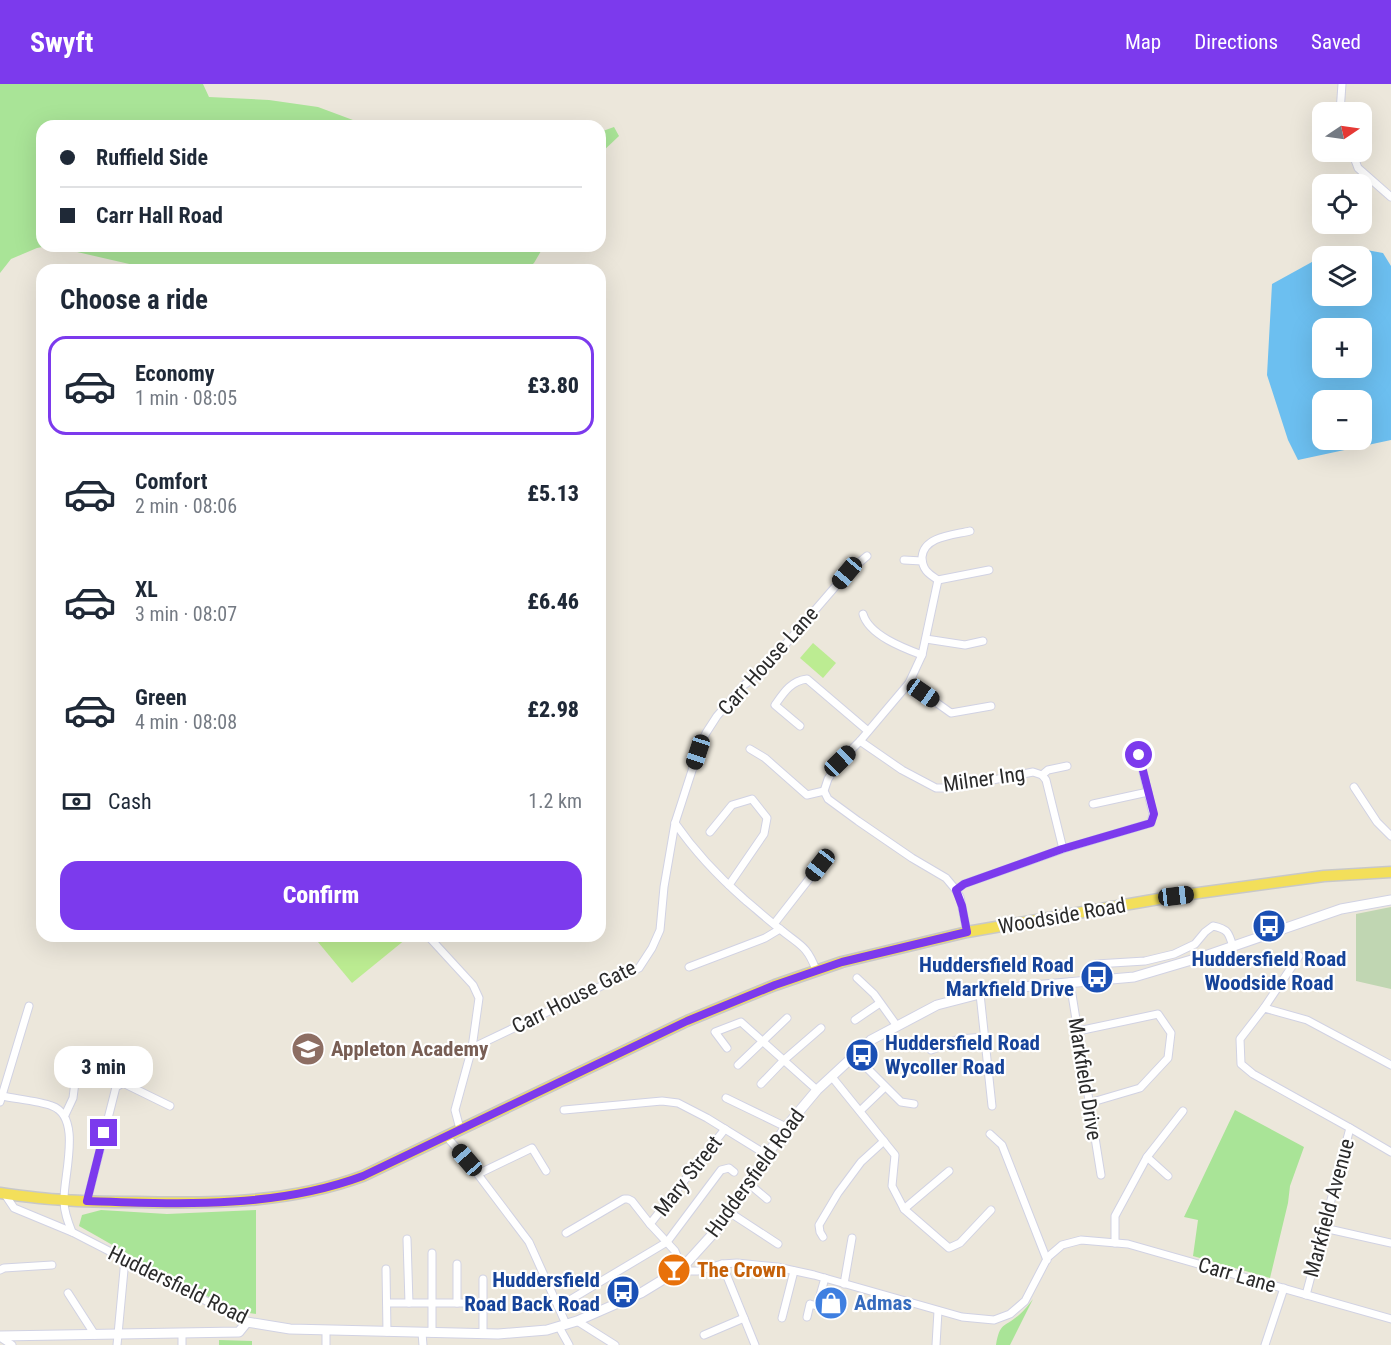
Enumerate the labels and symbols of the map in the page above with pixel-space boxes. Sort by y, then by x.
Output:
north arrow [1312,102,1372,162]
car [829,553,865,593]
street label: Carr House Lane [713,602,823,720]
car [903,675,943,711]
car [684,732,712,772]
route start [1125,741,1152,768]
car [821,742,859,780]
street label: Milner Ing [941,761,1027,797]
car [802,845,838,885]
car [1157,885,1195,907]
street label: Woodside Road [996,893,1128,939]
bus stop icon: Huddersfield Road Woodside Road [1251,908,1287,944]
place label: Huddersfield Road Woodside Road [1192,947,1346,995]
place label: Huddersfield Road Markfield Drive [919,953,1074,1001]
street label: Carr House Gate [508,955,640,1039]
bus stop icon: Huddersfield Road Markfield Drive [1079,959,1115,995]
street label: Markfield Drive [1063,1016,1107,1142]
school or university icon: Appleton Academy [290,1031,326,1067]
place label: Huddersfield Road Wycoller Road [885,1031,1040,1079]
place label: Appleton Academy [331,1037,489,1061]
bus stop icon: Huddersfield Road Wycoller Road [844,1037,880,1073]
callout: 3 min [54,1046,154,1088]
street label: Huddersfield Road [701,1104,809,1242]
route end [90,1119,117,1146]
street label: Mary Street [649,1131,727,1221]
street label: Markfield Avenue [1299,1136,1359,1280]
car [448,1141,486,1179]
street label: Huddersfield Road [104,1241,252,1329]
bar icon: The Crown [656,1252,692,1288]
street label: Carr Lane [1195,1252,1279,1298]
place label: The Crown [697,1258,786,1282]
place label: Huddersfield Road Back Road [464,1268,600,1316]
bus stop icon: Huddersfield Road Back Road [605,1274,641,1310]
shop icon: Admas [813,1285,849,1321]
place label: Admas [854,1291,912,1315]

